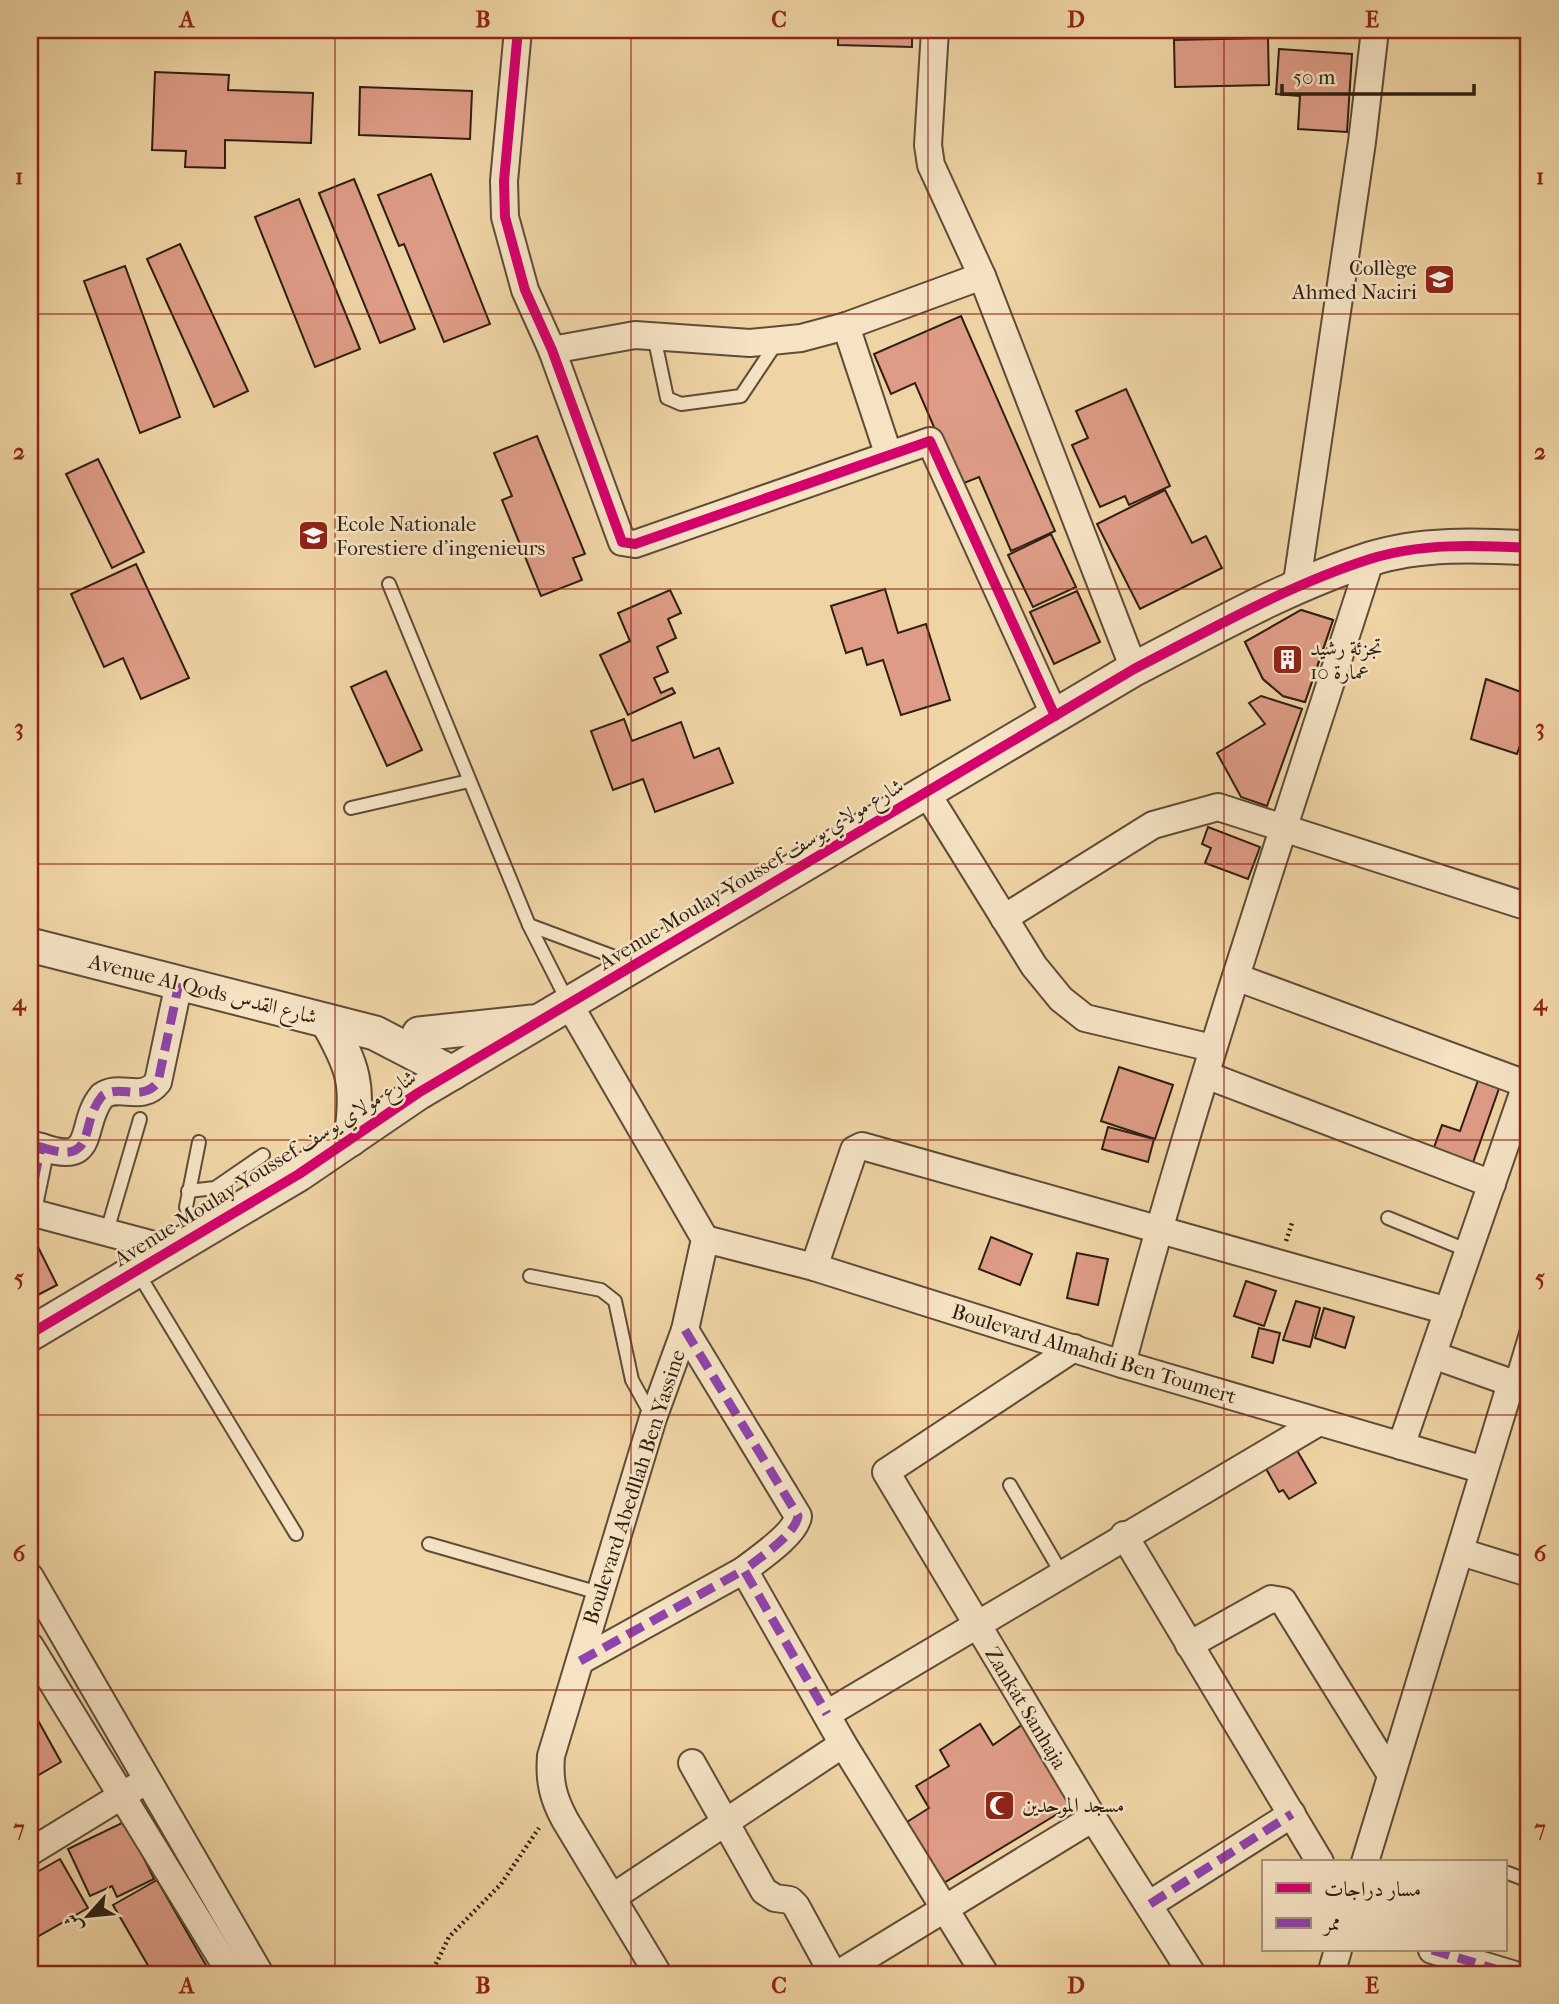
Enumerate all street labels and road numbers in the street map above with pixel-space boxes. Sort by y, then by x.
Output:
street label: Avenue Moulay Youssef شارع مولاي يوسف [593,773,911,980]
street label: Avenue Al Qods شارع القدس [84,949,320,1035]
street label: Avenue Moulay Youssef شارع مولاي يوسف [109,1065,423,1277]
street label: Boulevard Almahdi Ben Toumert [949,1299,1240,1409]
street label: Boulevard Abedllah Ben Yassine [578,1346,690,1628]
street label: Zankat Sanhaja [980,1643,1072,1774]

